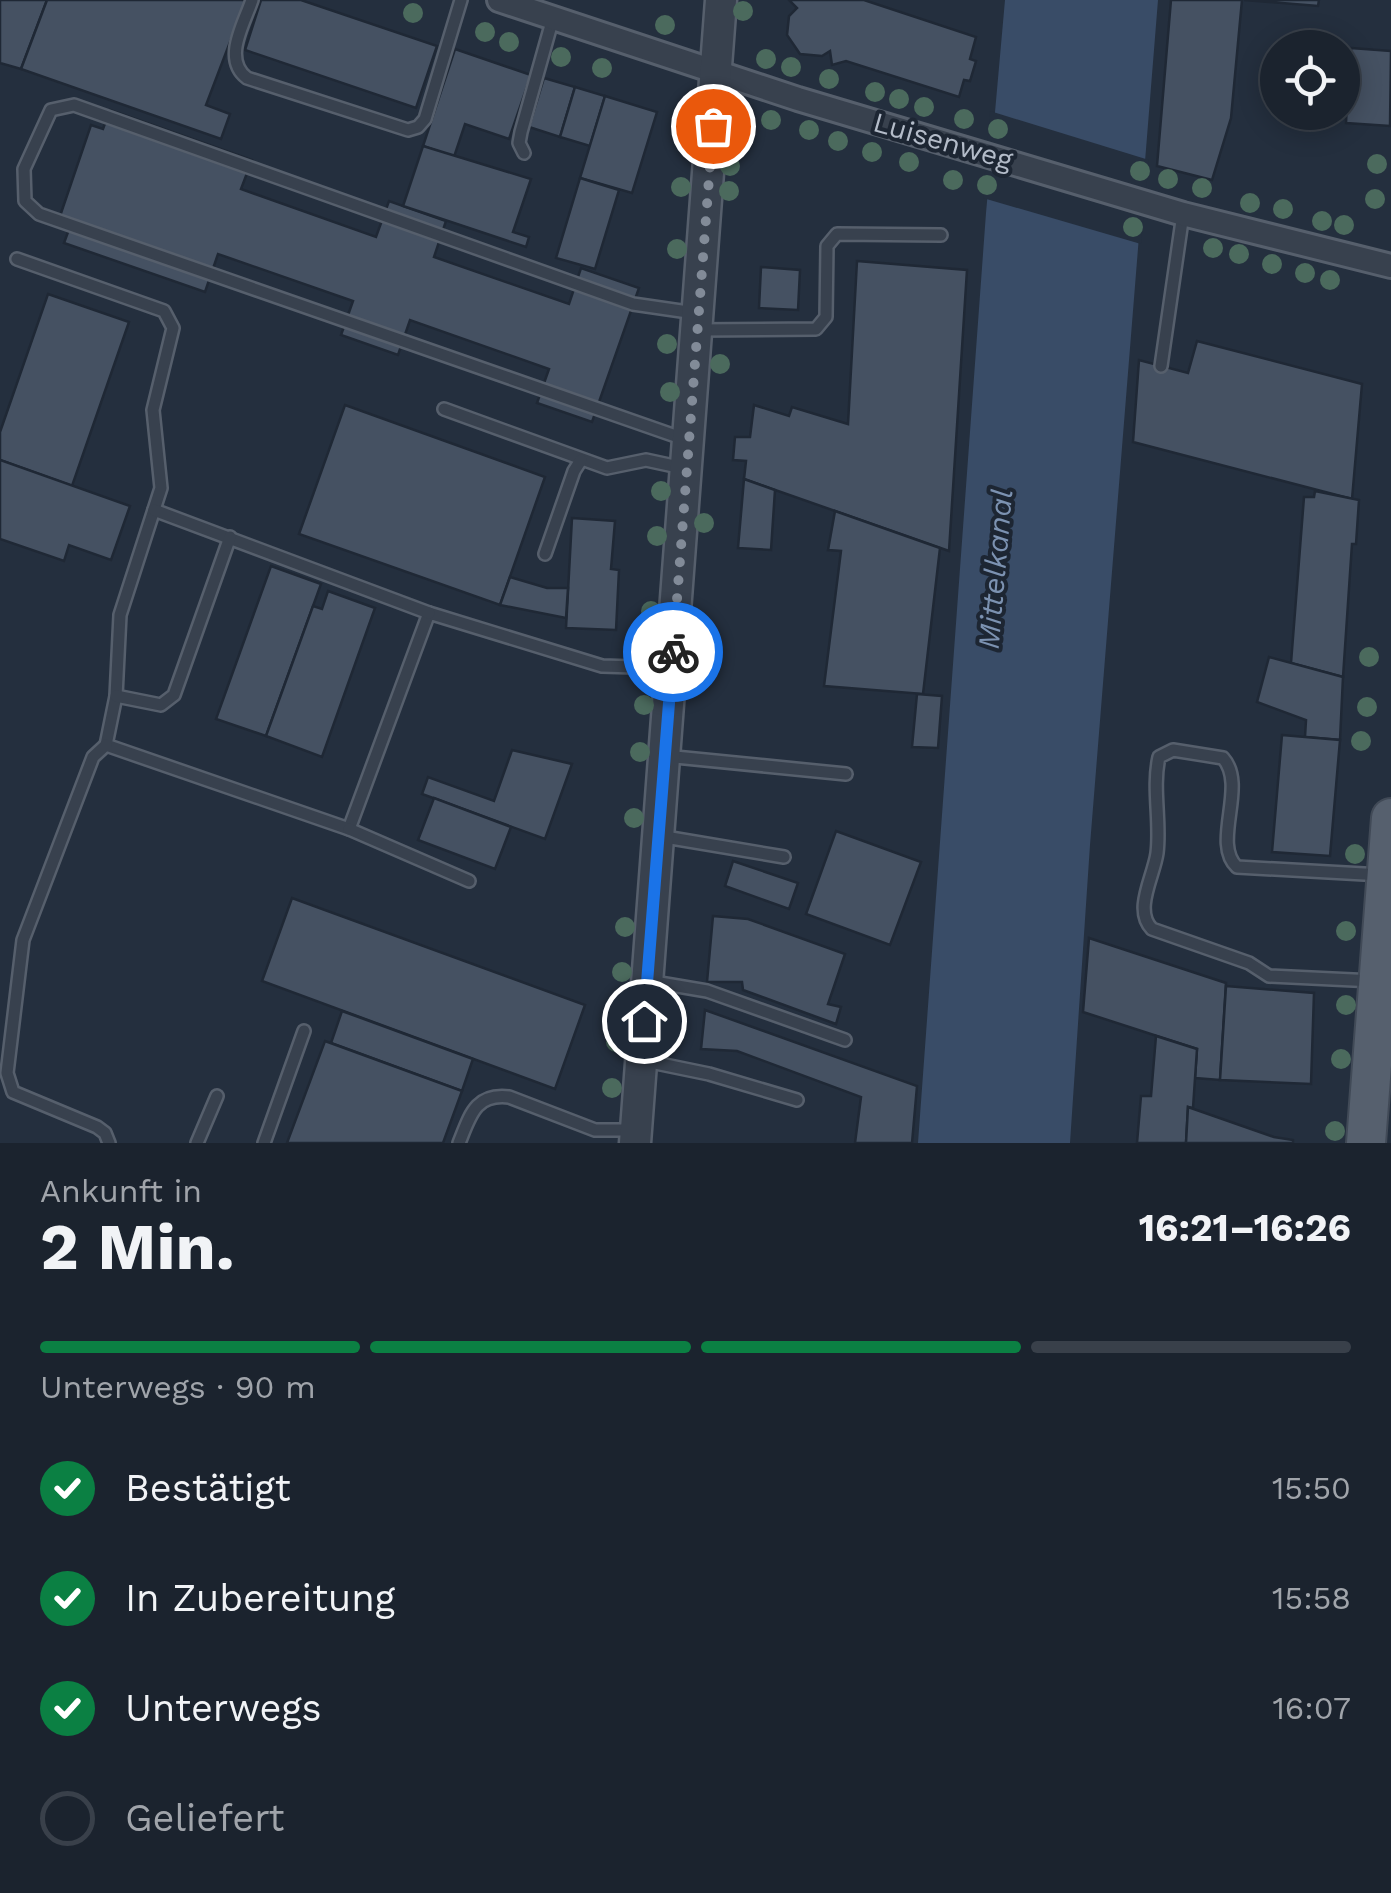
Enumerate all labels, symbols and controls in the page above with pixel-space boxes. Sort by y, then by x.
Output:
map controls [1260,30,1360,130]
button: locate [1260,30,1360,130]
pin [671,84,756,169]
icon: bag [686,99,741,154]
street label: Luisenweg [870,105,1016,177]
water label: Mittelkanal [971,487,1019,651]
courier [623,602,723,702]
icon: bike [646,625,701,680]
pin [602,979,687,1064]
icon: home [617,994,672,1049]
text: Ankunft in [40,1172,202,1210]
text: 16:21–16:26 [1139,1206,1351,1250]
text: 2 Min. [40,1209,235,1285]
text: Unterwegs · 90 m [40,1368,316,1406]
icon: check [40,1461,95,1516]
text: Bestätigt [125,1466,291,1510]
text: 15:50 [1272,1469,1351,1507]
icon: check [40,1571,95,1626]
text: In Zubereitung [125,1576,395,1620]
text: 15:58 [1272,1579,1351,1617]
icon: check [40,1681,95,1736]
text: Unterwegs [125,1686,322,1730]
text: 16:07 [1272,1689,1351,1727]
text: Geliefert [125,1796,285,1840]

